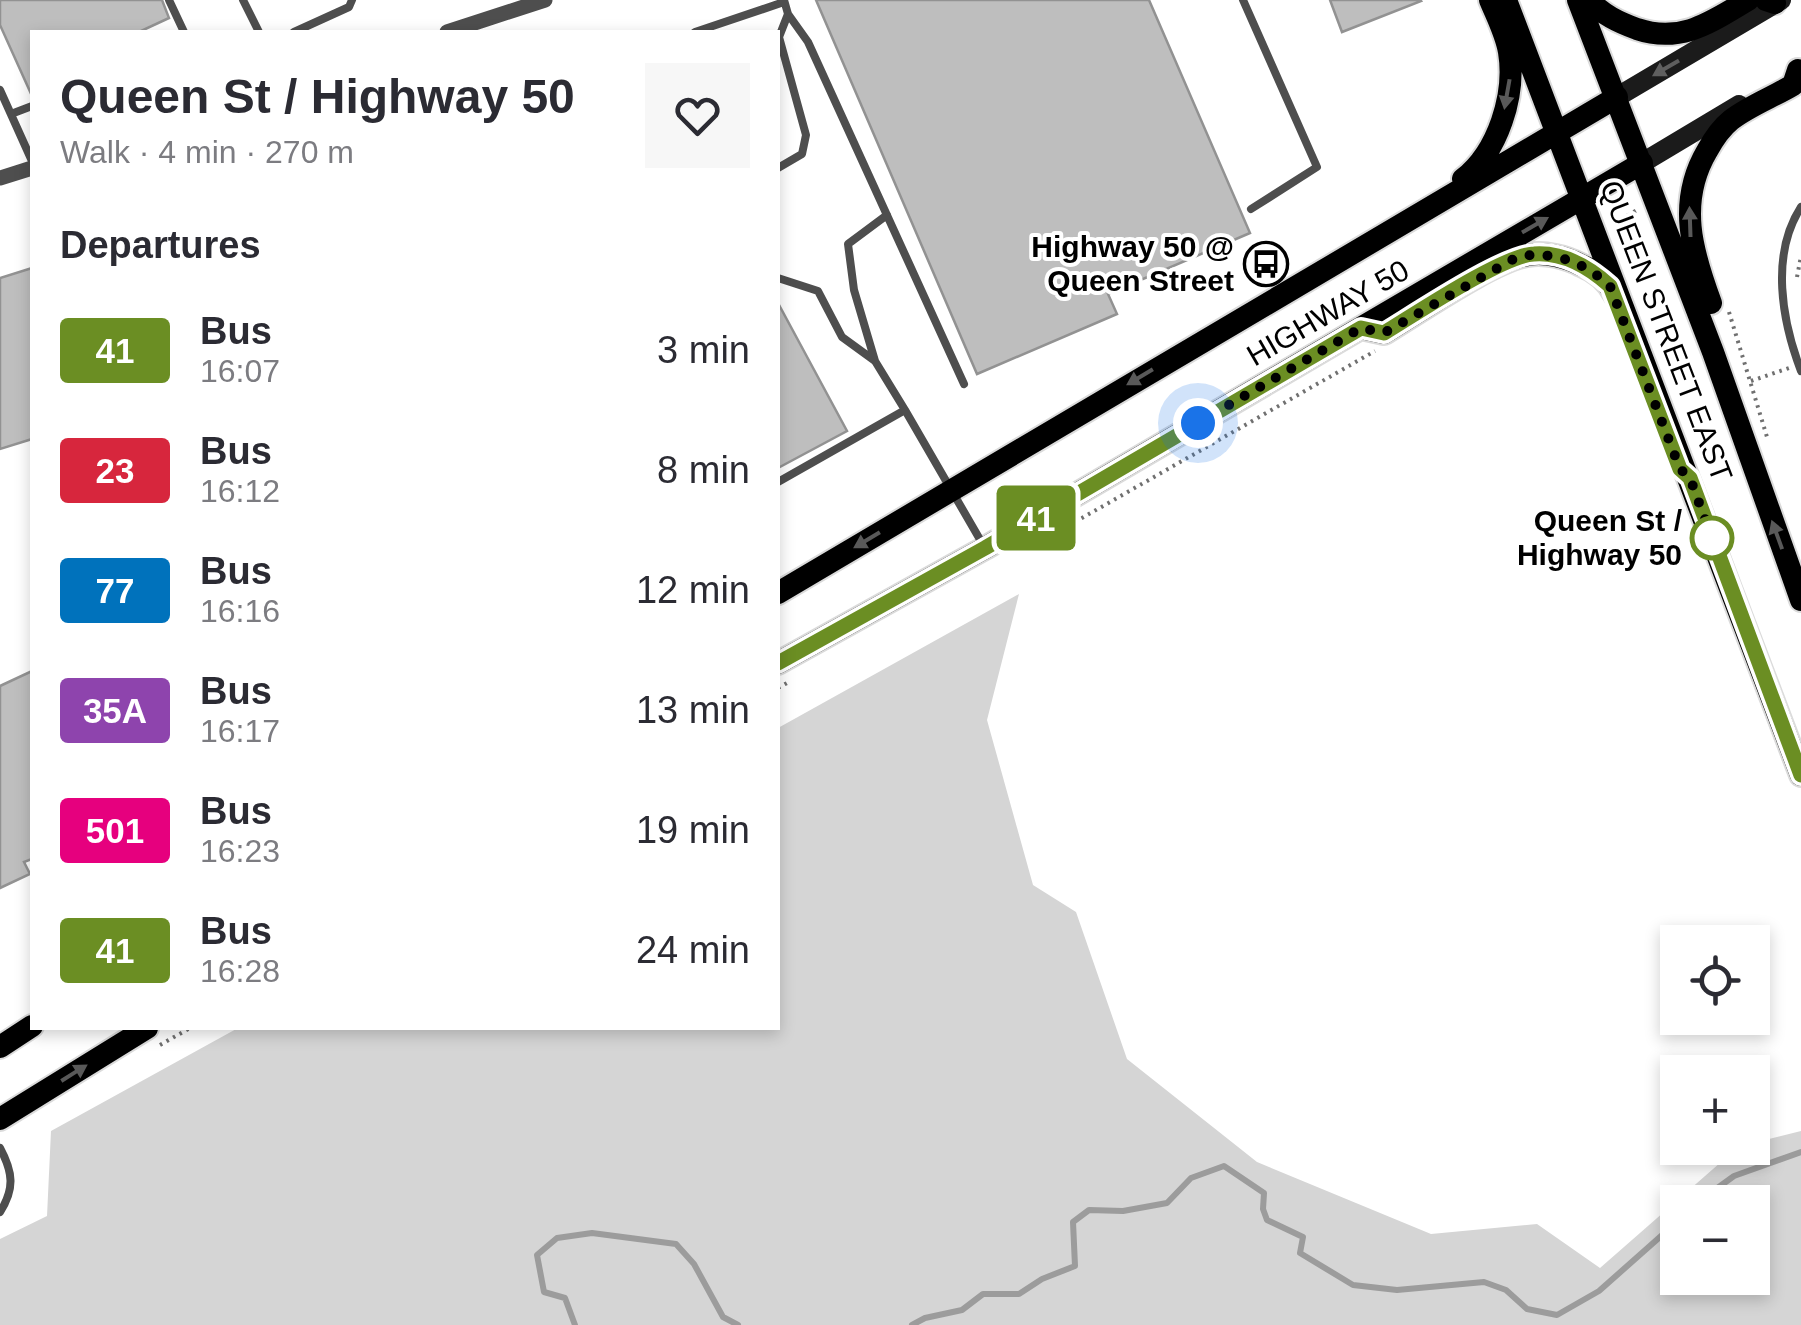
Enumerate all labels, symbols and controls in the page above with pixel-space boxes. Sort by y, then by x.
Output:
one-way arrow [1652,59,1680,76]
button: heart [645,63,750,168]
text: Queen St / Highway 50 [60,70,575,123]
one-way arrow [1499,79,1514,110]
text: Walk · 4 min · 270 m [60,134,354,170]
street label: QUEEN STREET EAST [1594,176,1739,486]
one-way arrow [1682,206,1698,238]
one-way arrow [1521,217,1550,234]
text: Departures [60,224,261,266]
place label: Highway 50 @ Queen Street [1031,230,1234,297]
bus stop icon: Highway 50 @ Queen Street [1243,241,1289,287]
street label: HIGHWAY 50 [1241,253,1414,372]
text: Bus [200,310,272,352]
text: 3 min [657,329,750,371]
text: 41 [96,331,134,370]
text: 16:07 [200,353,280,389]
one-way arrow [1126,368,1154,385]
your location [1173,398,1223,448]
text: Bus [200,430,272,472]
text: 8 min [657,449,750,491]
text: 23 [96,451,134,490]
text: 16:12 [200,473,280,509]
line badge: 41 [991,486,1081,550]
text: 41 [1017,499,1055,538]
place label: Queen St / Highway 50 [1517,504,1683,571]
marker: Queen St / Highway 50 [1691,517,1733,559]
one-way arrow [1769,520,1784,550]
one-way arrow [853,531,881,549]
text: Bus [200,550,272,592]
text: 12 min [636,569,750,611]
text: 77 [96,571,134,610]
text: 16:16 [200,593,280,629]
text: Bus [200,670,272,712]
text: 13 min [636,689,750,731]
text: 35A [83,691,147,730]
text: 16:17 [200,713,280,749]
text: Bus [200,790,272,832]
text: 19 min [636,809,750,851]
text: 501 [86,811,144,850]
text: 16:23 [200,833,280,869]
text: Bus [200,910,272,952]
map controls [1660,925,1770,1295]
button: locate [1660,925,1770,1035]
text: 24 min [636,929,750,971]
text: 41 [96,931,134,970]
text: 16:28 [200,953,280,989]
button: + [1660,1055,1770,1165]
one-way arrow [60,1065,88,1082]
button: − [1660,1185,1770,1295]

